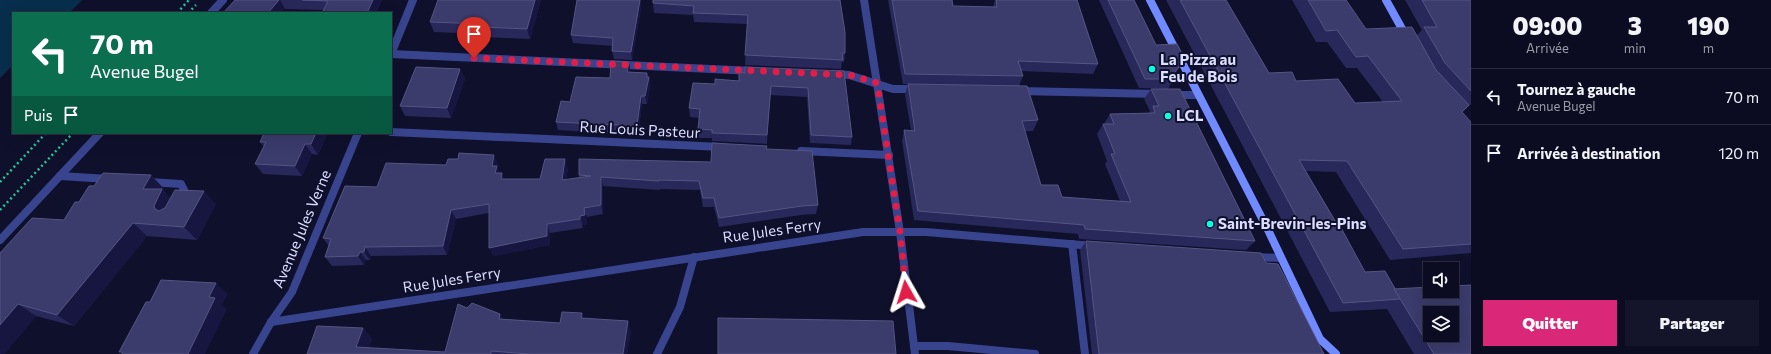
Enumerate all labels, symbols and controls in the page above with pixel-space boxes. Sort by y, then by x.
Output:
text: 09:00 [1512,11,1582,40]
text: 3 [1628,11,1642,40]
text: 190 [1687,11,1730,40]
pin [457,17,491,58]
icon: arrive [463,23,485,45]
text: 70 m [90,26,154,60]
icon: left [24,28,76,80]
text: Arrivée [1526,40,1569,56]
text: min [1624,40,1646,56]
text: m [1703,40,1714,56]
place label: La Pizza au Feu de Bois [1160,50,1237,85]
text: Avenue Bugel [90,60,199,82]
marker: La Pizza au Feu de Bois [1147,64,1157,74]
text: Tournez à gauche [1517,80,1636,98]
icon: left [1483,86,1505,108]
text: 70 m [1725,88,1759,106]
text: Avenue Bugel [1517,98,1596,114]
icon: arrive [60,104,82,126]
text: Puis [24,106,52,124]
place label: LCL [1176,106,1204,124]
marker: LCL [1163,111,1173,121]
street label: Rue Louis Pasteur [579,117,701,141]
icon: arrive [1483,142,1505,164]
text: Arrivée à destination [1517,144,1660,162]
text: 120 m [1719,144,1759,162]
street label: Avenue Jules Verne [268,167,334,290]
street label: Rue Jules Ferry [721,214,822,246]
place label: Saint-Brevin-les-Pins [1218,214,1366,232]
marker: Saint-Brevin-les-Pins [1205,219,1215,229]
street label: Rue Jules Ferry [401,262,502,296]
map controls [1423,262,1459,342]
button: sound [1423,262,1459,298]
position arrow [885,271,927,313]
button: Quitter [1483,300,1617,346]
button: Partager [1625,300,1759,346]
button: layers [1423,306,1459,342]

